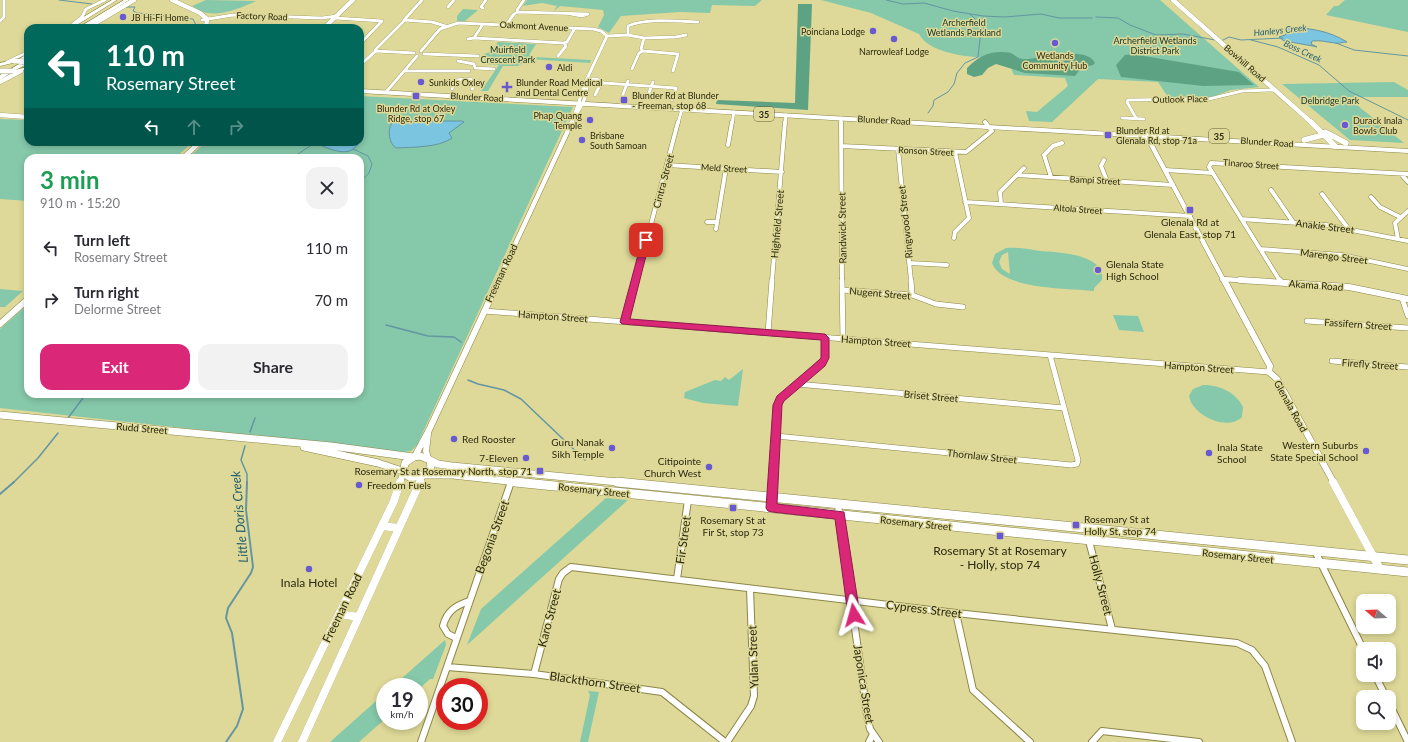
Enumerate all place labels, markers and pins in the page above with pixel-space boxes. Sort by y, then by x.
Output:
marker: JB Hi-Fi Home [118,12,128,22]
place label: JB Hi-Fi Home [131,12,189,23]
place label: Poinciana Lodge [801,26,865,37]
marker: Poinciana Lodge [868,26,878,36]
marker: Narrowleaf Lodge [889,34,899,44]
marker: Wetlands Community Hub [1050,38,1060,48]
place label: Narrowleaf Lodge [859,46,929,57]
place label: Wetlands Community Hub [1023,50,1087,71]
marker: Aldi [544,62,554,72]
place label: Aldi [557,62,572,73]
marker: Sunkids Oxley [416,77,426,87]
place label: Sunkids Oxley [429,77,485,88]
place label: Blunder Road Medical and Dental Centre [516,77,602,98]
marker: Blunder Road Medical and Dental Centre [501,81,513,93]
place label: Blunder Rd at Blunder - Freeman, stop 68 [632,90,719,111]
marker: Blunder Rd at Oxley Ridge, stop 67 [411,91,421,101]
marker: Blunder Rd at Blunder - Freeman, stop 68 [619,95,629,105]
place label: Blunder Rd at Oxley Ridge, stop 67 [377,103,456,124]
place label: Phap Quang Temple [533,110,582,131]
marker: Phap Quang Temple [585,115,595,125]
place label: Durack Inala Bowls Club [1353,115,1402,136]
marker: Durack Inala Bowls Club [1340,120,1350,130]
place label: Blunder Rd at Glenala Rd, stop 71a [1116,125,1197,146]
place label: Brisbane South Samoan [590,130,647,151]
marker: Blunder Rd at Glenala Rd, stop 71a [1103,130,1113,140]
marker: Brisbane South Samoan [577,135,587,145]
marker: Glenala Rd at Glenala East, stop 71 [1185,205,1195,215]
place label: Glenala Rd at Glenala East, stop 71 [1144,216,1236,240]
pin [629,223,663,257]
place label: Glenala State High School [1106,258,1164,282]
marker: Glenala State High School [1093,265,1103,275]
place label: Red Rooster [462,433,516,445]
marker: Red Rooster [449,434,459,444]
place label: Guru Nanak Sikh Temple [551,436,605,460]
place label: Western Suburbs State Special School [1270,439,1358,463]
place label: Inala State School [1217,441,1263,465]
marker: Guru Nanak Sikh Temple [607,443,617,453]
marker: Western Suburbs State Special School [1361,446,1371,456]
marker: Inala State School [1204,448,1214,458]
place label: 7-Eleven [479,452,518,464]
marker: 7-Eleven [521,453,531,463]
place label: Citipointe Church West [644,455,701,479]
marker: Citipointe Church West [704,462,714,472]
place label: Rosemary St at Rosemary North, stop 71 [354,465,532,477]
marker: Rosemary St at Rosemary North, stop 71 [535,466,545,476]
place label: Freedom Fuels [367,479,431,491]
marker: Freedom Fuels [354,480,364,490]
marker: Rosemary St at Fir St, stop 73 [728,503,738,513]
place label: Rosemary St at Holly St, stop 74 [1084,513,1156,537]
place label: Rosemary St at Fir St, stop 73 [700,514,766,538]
marker: Rosemary St at Holly St, stop 74 [1071,520,1081,530]
marker: Rosemary St at Rosemary - Holly, stop 74 [995,531,1005,541]
place label: Rosemary St at Rosemary - Holly, stop 74 [933,543,1067,572]
marker: Inala Hotel [304,564,314,574]
place label: Inala Hotel [281,575,337,590]

